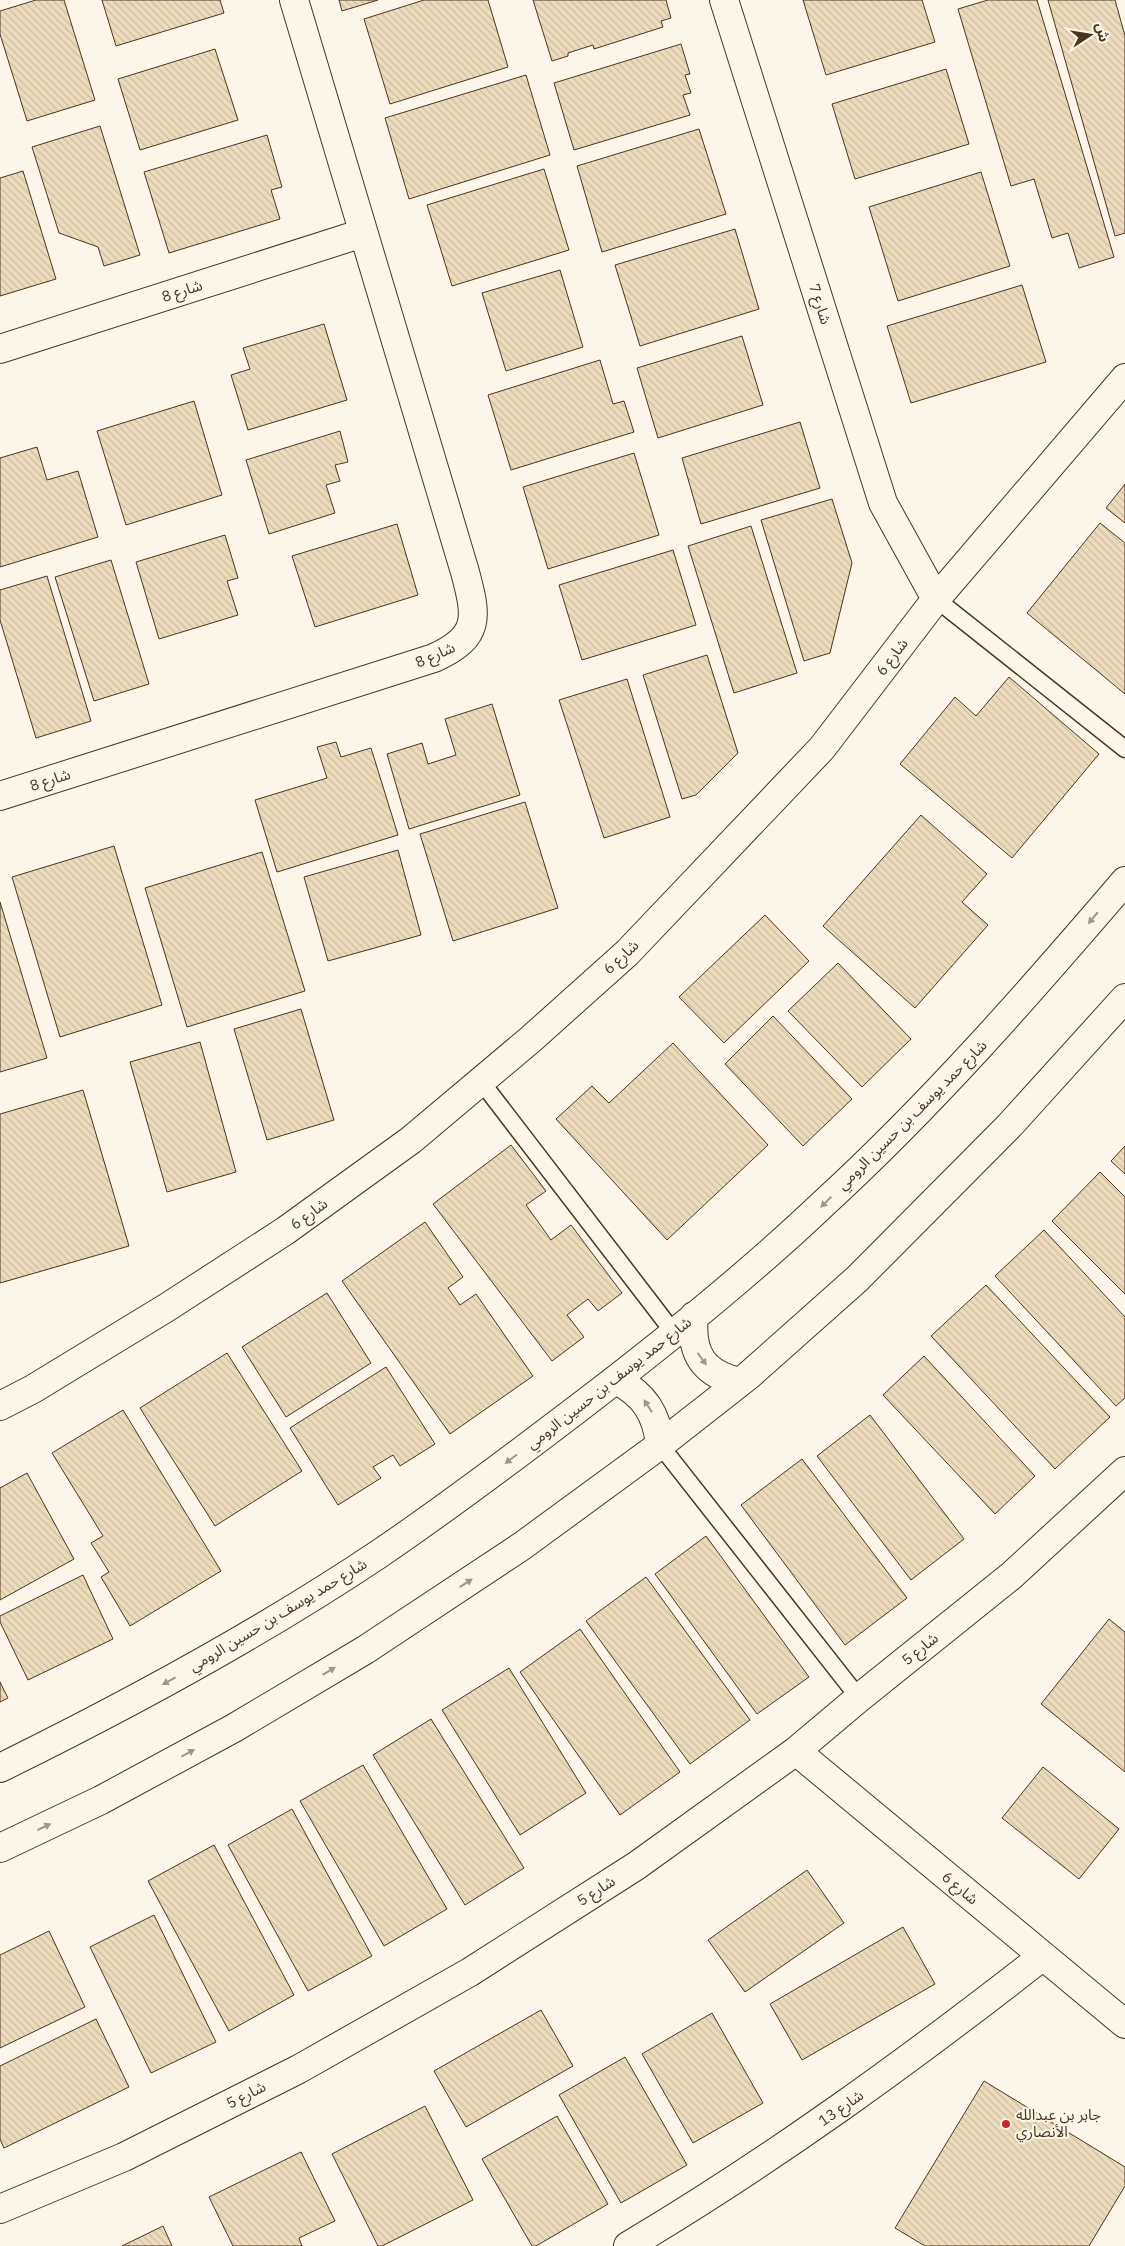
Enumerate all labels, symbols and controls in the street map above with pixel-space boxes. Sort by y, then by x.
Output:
north arrow [1065,10,1115,60]
text: ش [1092,21,1114,44]
street label: شارع 8 [159,275,206,309]
street label: شارع 7 [802,281,836,328]
street label: شارع 6 [871,634,914,681]
street label: شارع 8 [412,637,459,674]
street label: شارع 8 [27,764,74,798]
one-way arrow [1088,911,1099,924]
street label: شارع 6 [599,935,645,980]
street label: شارع حمد يوسف بن حسين الرومي [833,1036,993,1196]
street label: شارع 6 [286,1193,333,1236]
one-way arrow [821,1196,833,1208]
street label: شارع حمد يوسف بن حسين الرومي [522,1312,697,1455]
one-way arrow [697,1352,707,1366]
one-way arrow [643,1399,653,1413]
one-way arrow [505,1454,518,1465]
street label: شارع حمد يوسف بن حسين الرومي [185,1554,372,1678]
one-way arrow [459,1579,472,1588]
street label: شارع 5 [897,1628,944,1671]
one-way arrow [323,1667,336,1676]
one-way arrow [162,1677,176,1685]
one-way arrow [182,1748,195,1757]
one-way arrow [37,1823,51,1831]
street label: شارع 6 [936,1867,983,1911]
street label: شارع 5 [573,1871,620,1912]
street label: شارع 5 [223,2076,270,2115]
street label: شارع 13 [814,2085,869,2132]
place label: جابر بن عبدالله الأنصاري [1016,2105,1101,2143]
marker: جابر بن عبدالله الأنصاري [1000,2118,1012,2130]

